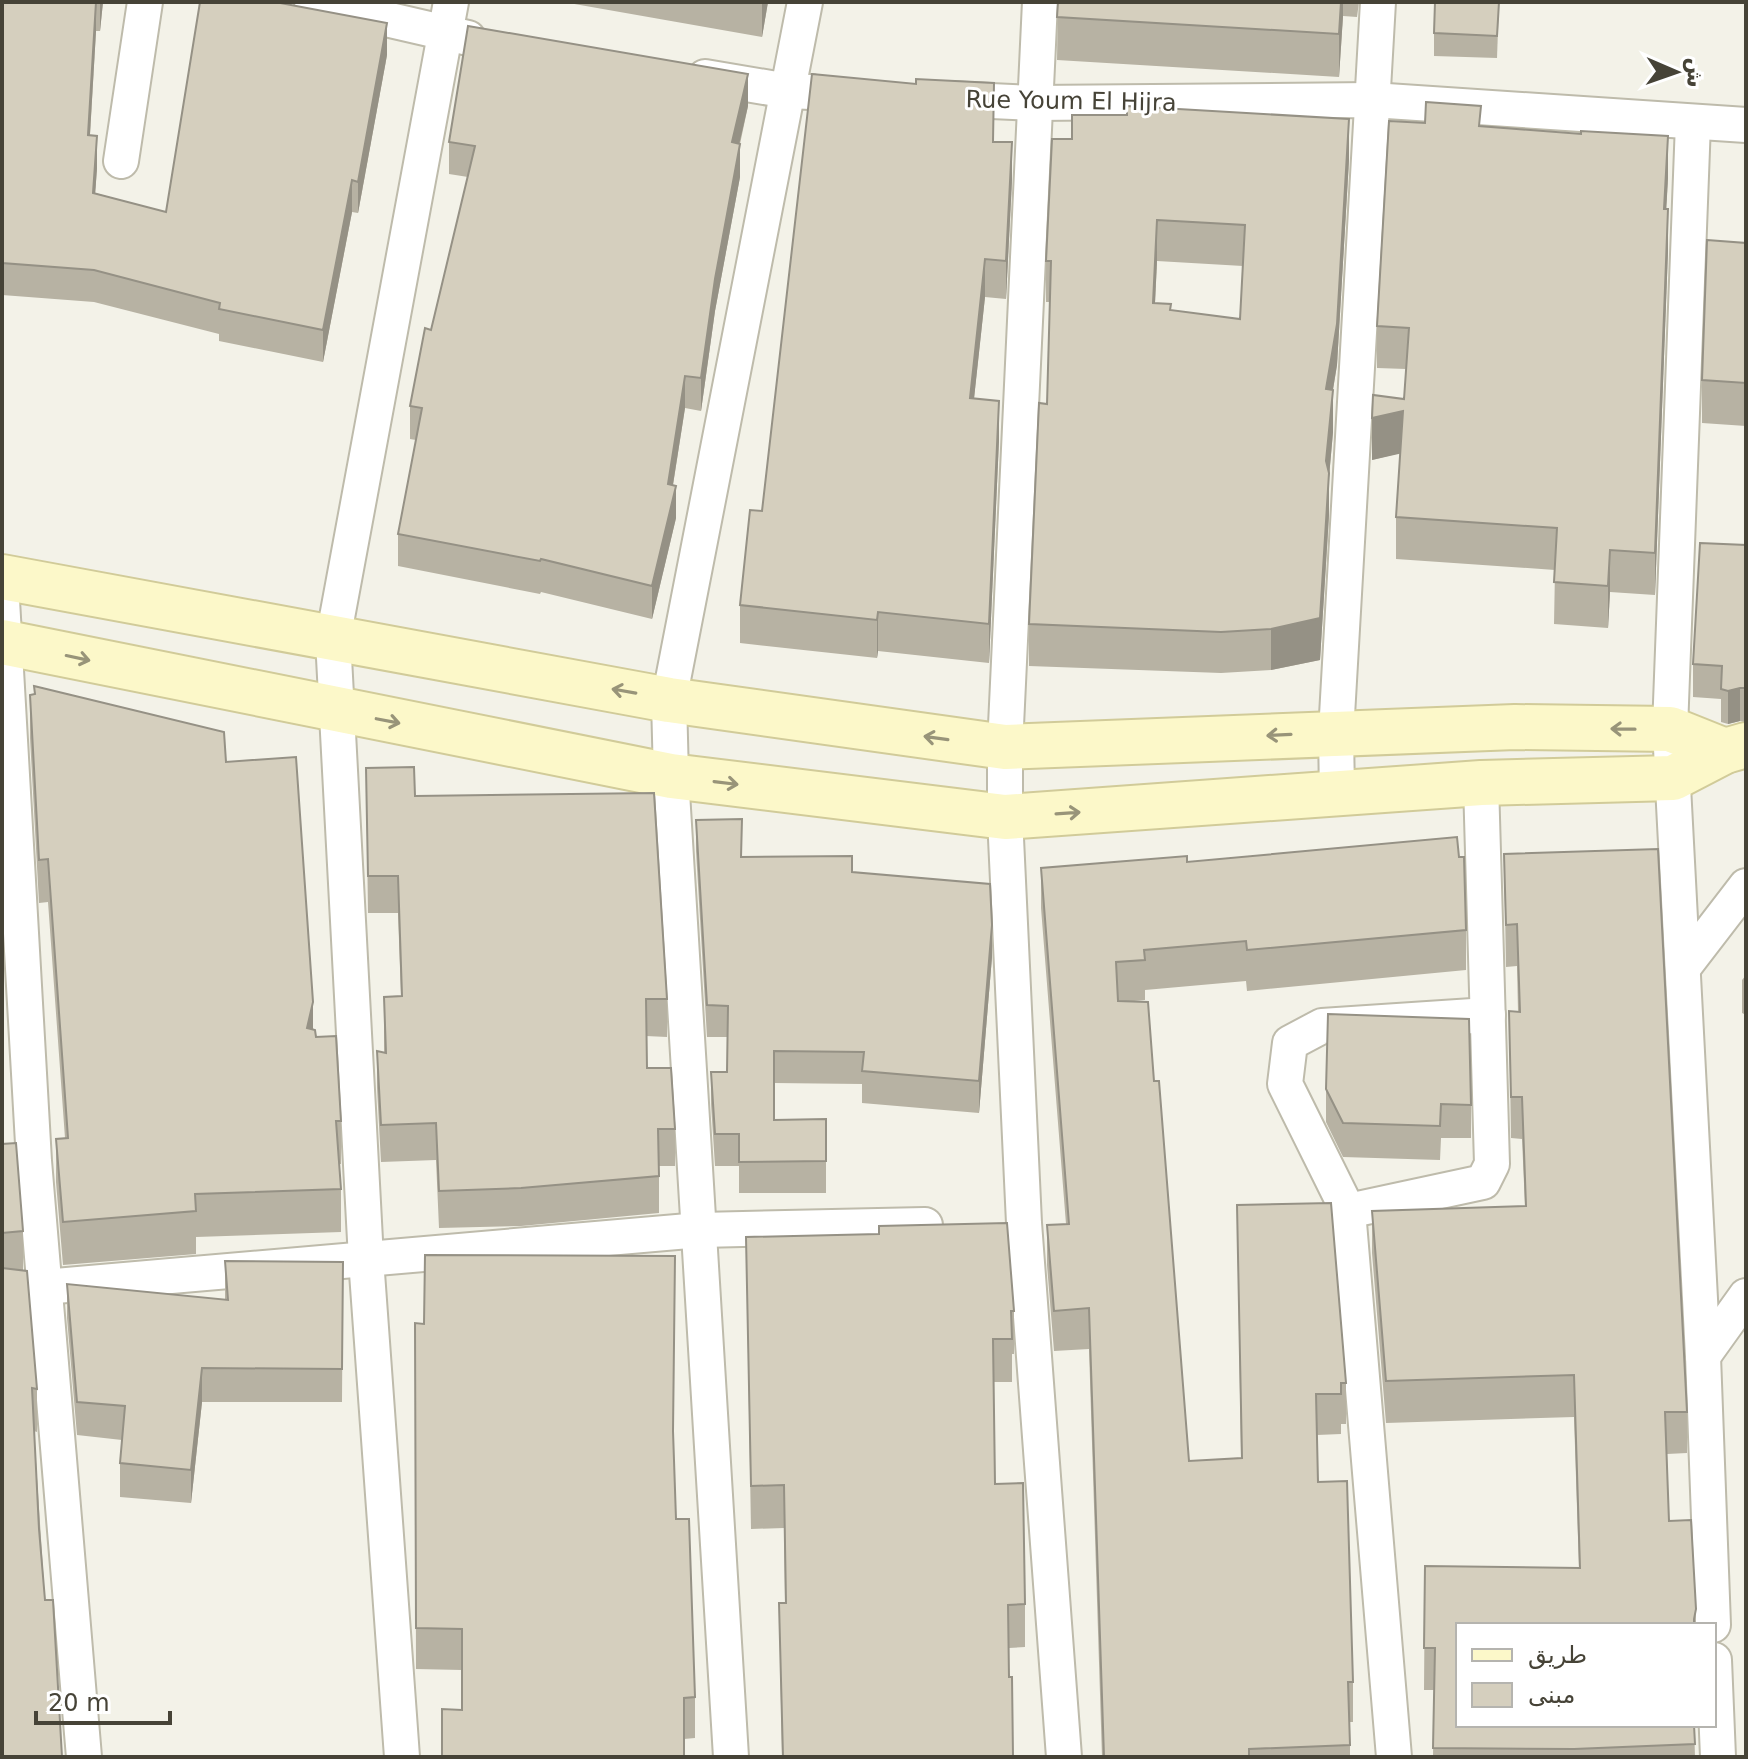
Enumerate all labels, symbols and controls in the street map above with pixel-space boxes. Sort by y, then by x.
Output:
north arrow [1636,32,1716,112]
text: ش [1682,57,1709,88]
street label: Rue Youm El Hijra [965,85,1177,117]
one-way arrow [65,651,91,666]
one-way arrow [611,683,637,698]
one-way arrow [375,714,400,729]
one-way arrow [1610,721,1637,737]
one-way arrow [1266,728,1293,743]
one-way arrow [924,730,949,745]
one-way arrow [713,776,738,791]
one-way arrow [1054,805,1081,820]
legend [1456,1623,1716,1727]
text: طريق [1528,1641,1587,1669]
scale bar [36,1675,170,1725]
text: مبنى [1528,1681,1575,1709]
text: 20 m [48,1689,110,1717]

